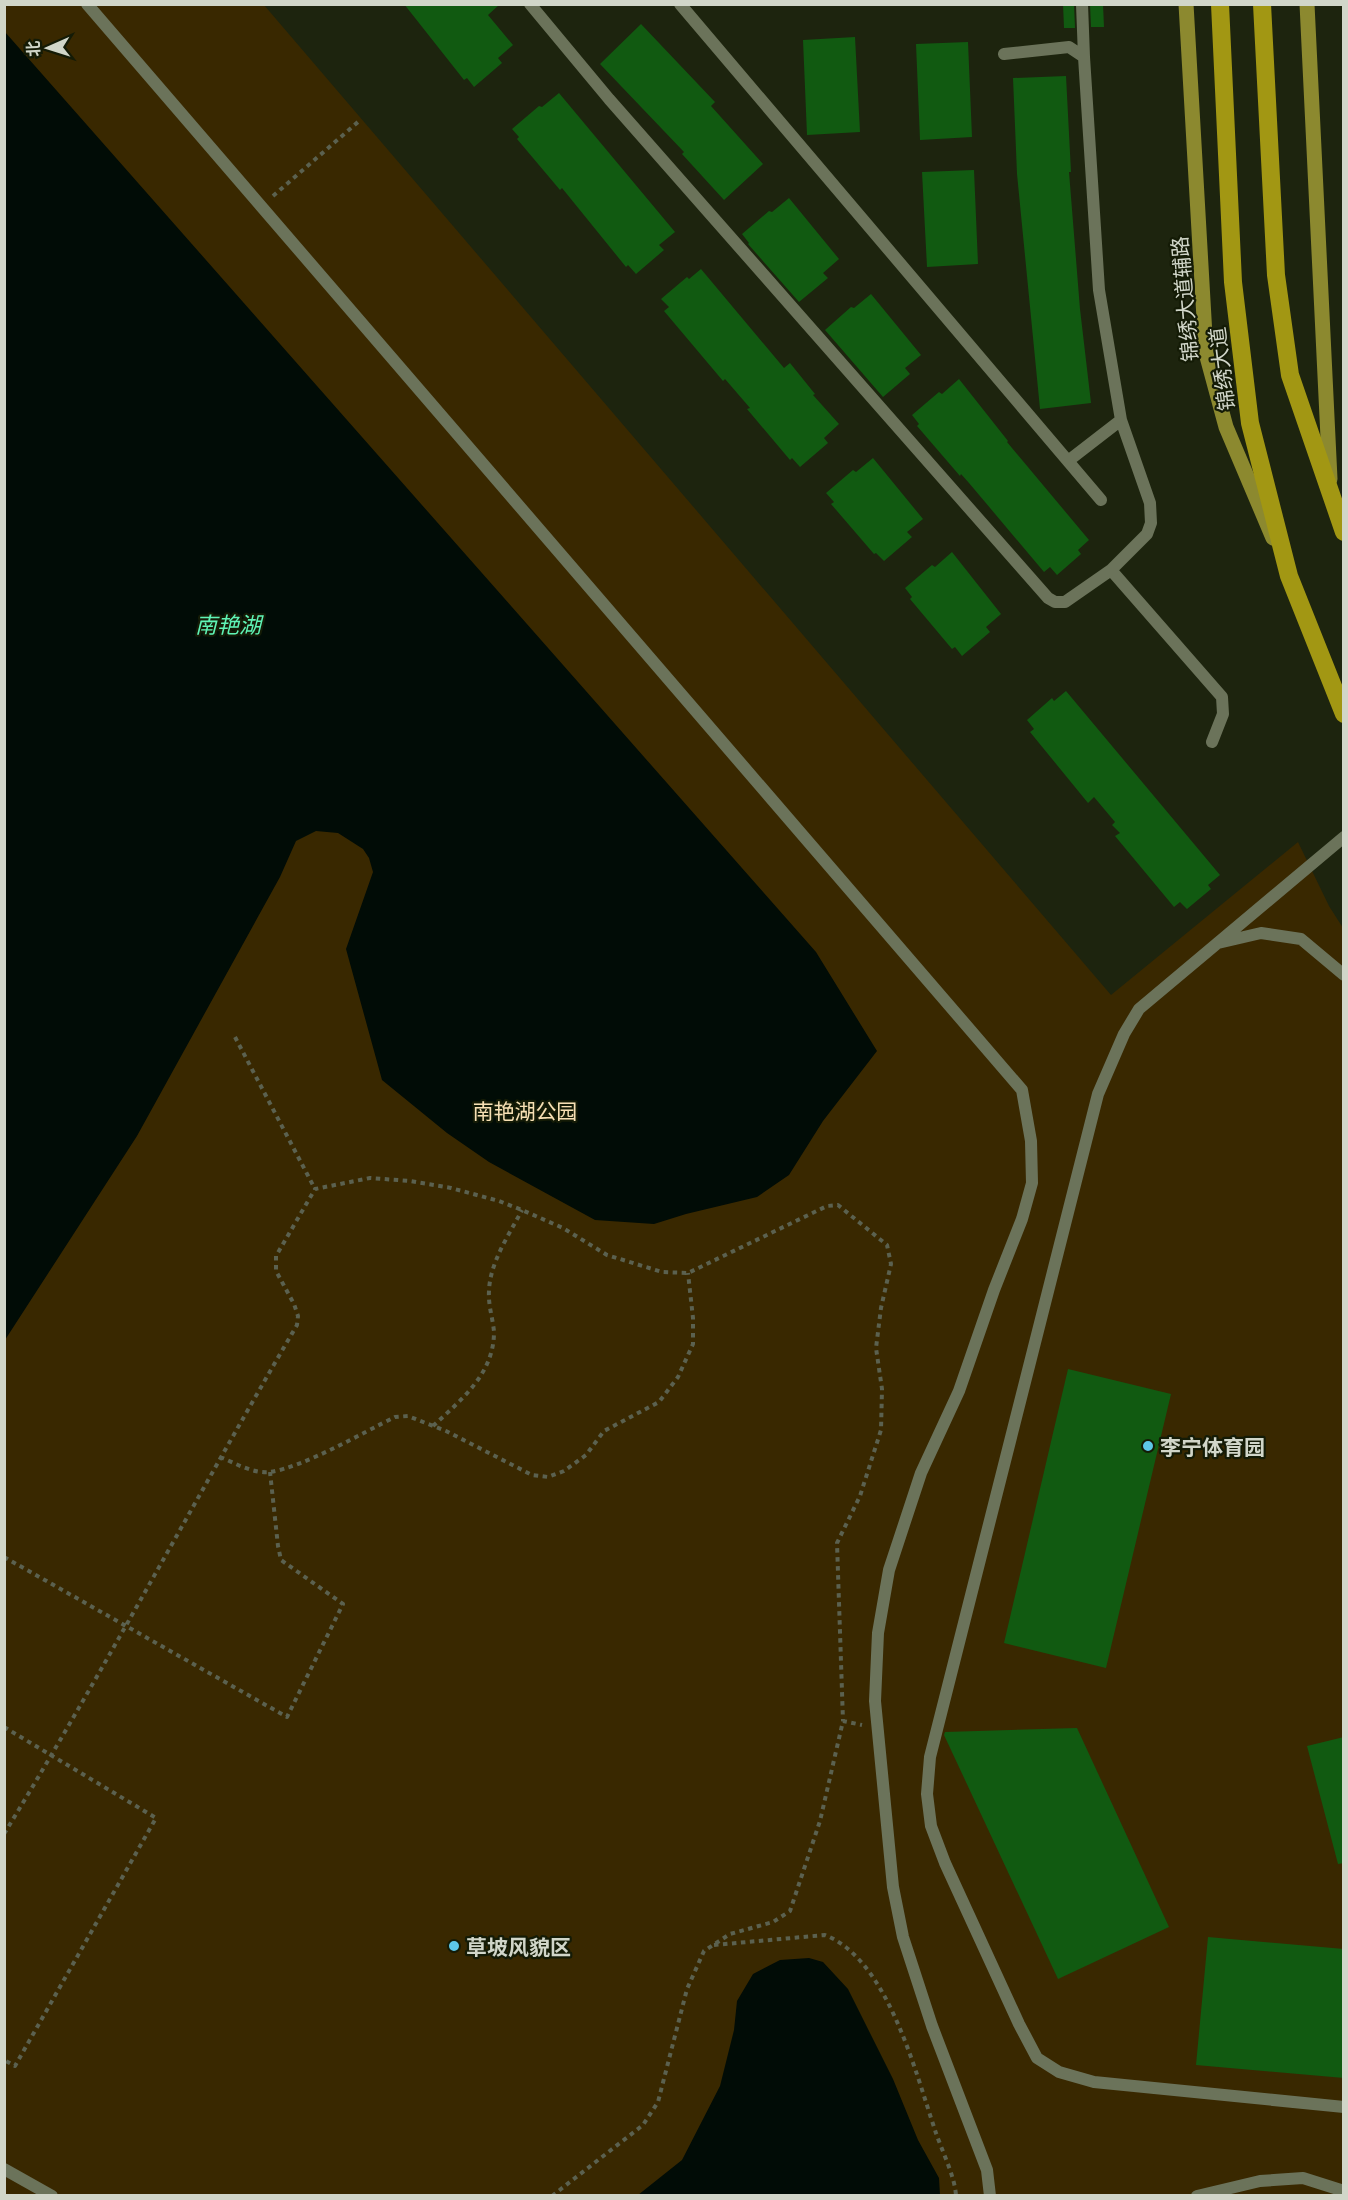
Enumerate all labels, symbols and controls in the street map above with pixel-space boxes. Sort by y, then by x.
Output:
north arrow [18,18,78,78]
text: 北 [23,40,42,57]
street label: 锦绣大道辅路 [1166,235,1202,363]
street label: 锦绣大道 [1203,326,1239,412]
water label: 南艳湖 [195,611,264,638]
park label: 南艳湖公园 [473,1098,578,1123]
place label: 李宁体育园 [1160,1434,1265,1459]
marker: 李宁体育园 [1141,1439,1155,1453]
place label: 草坡风貌区 [466,1934,571,1959]
marker: 草坡风貌区 [447,1939,461,1953]

